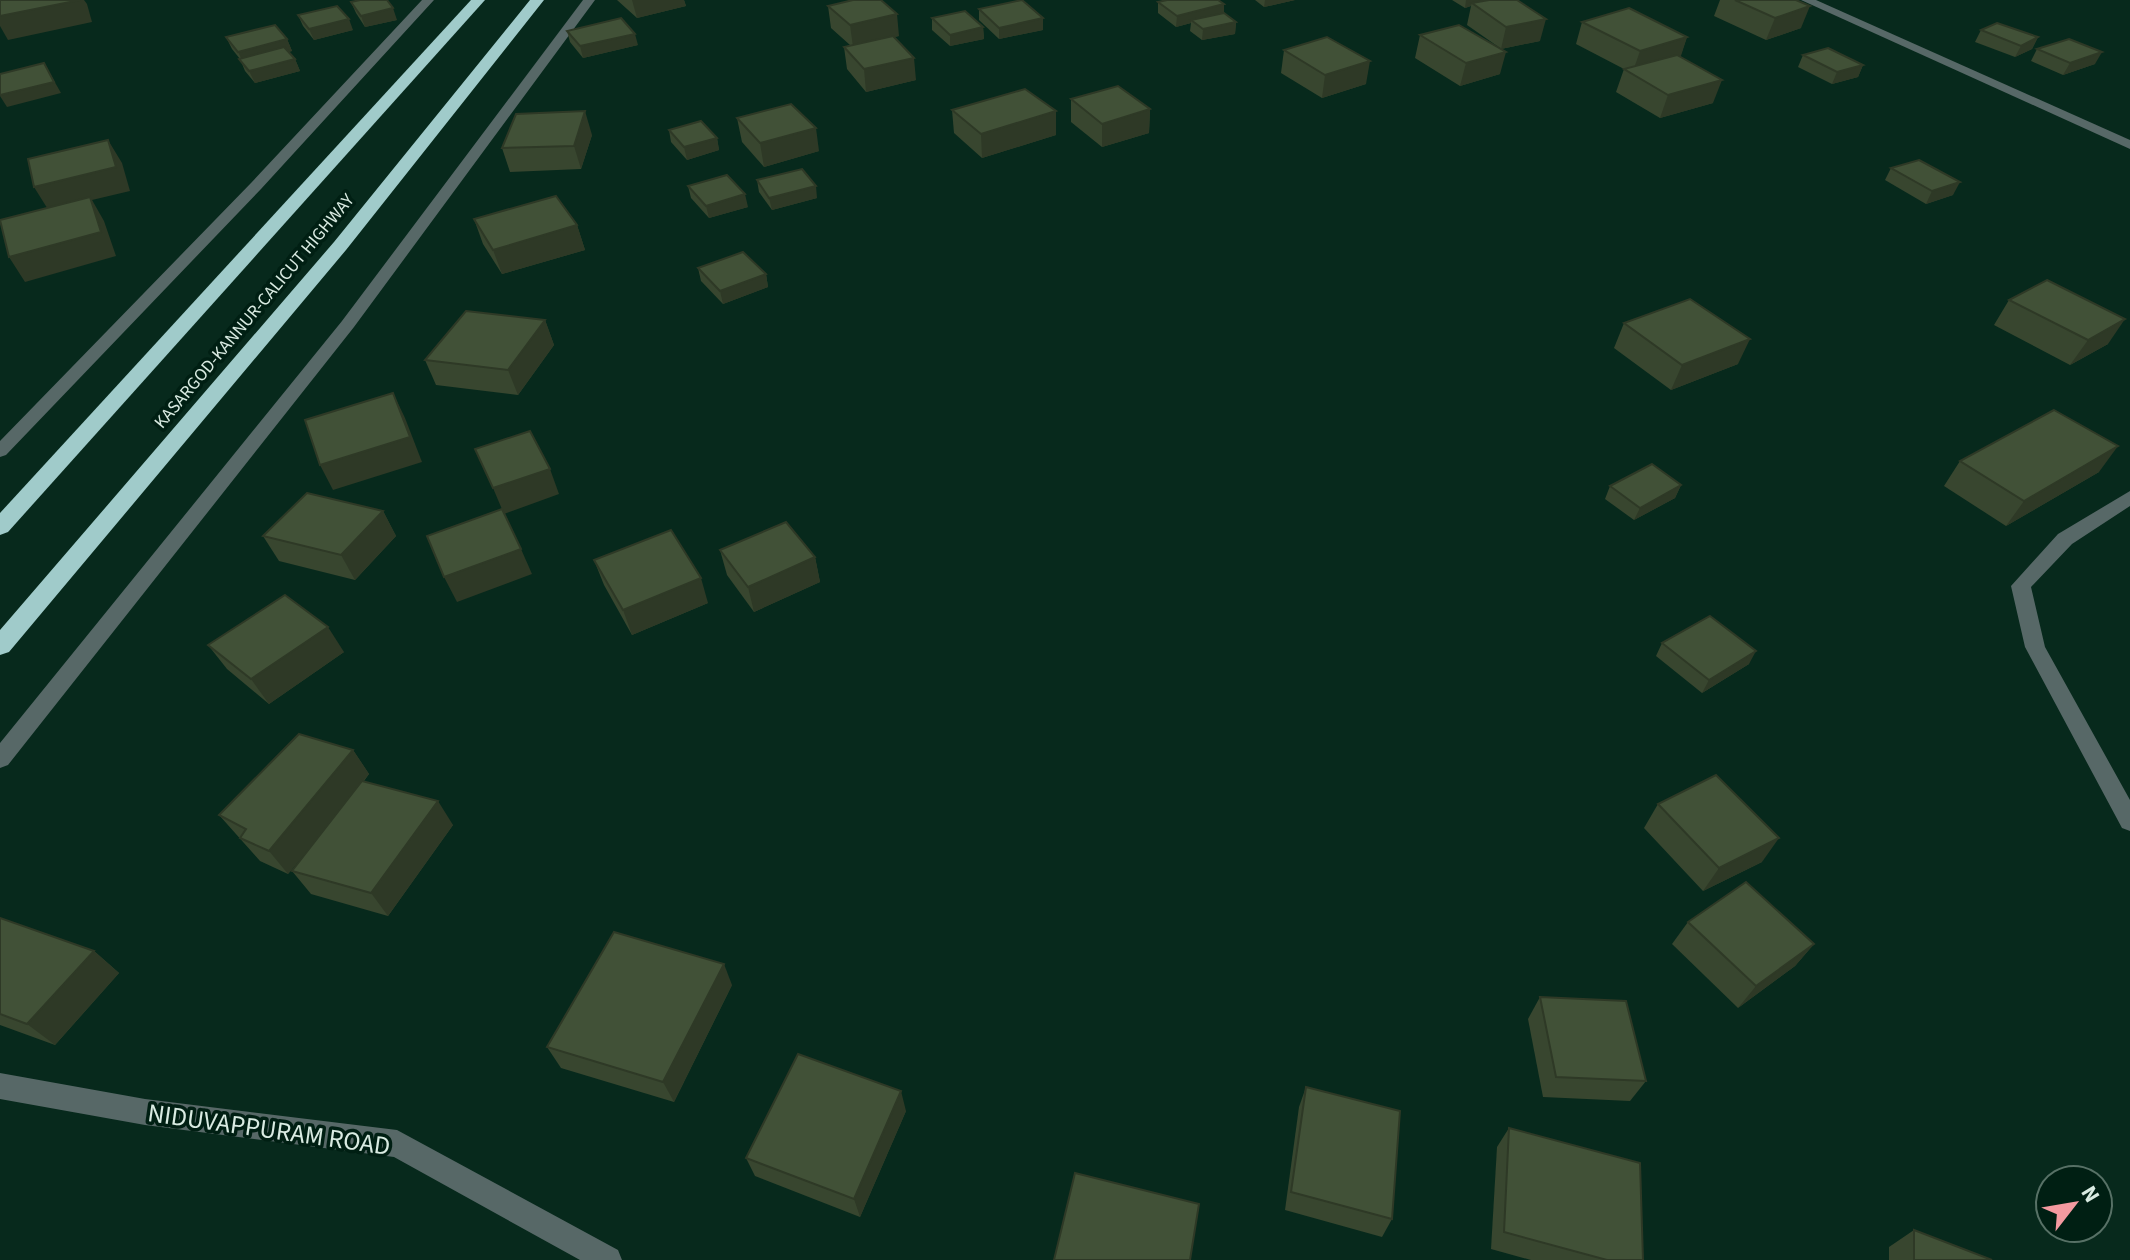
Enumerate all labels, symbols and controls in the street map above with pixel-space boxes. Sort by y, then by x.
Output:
street label: KASARGOD-KANNUR-CALICUT HIGHWAY [149,188,361,434]
street label: NIDUVAPPURAM ROAD [145,1094,393,1165]
north arrow [2034,1164,2114,1244]
text: N [2073,1180,2108,1209]

